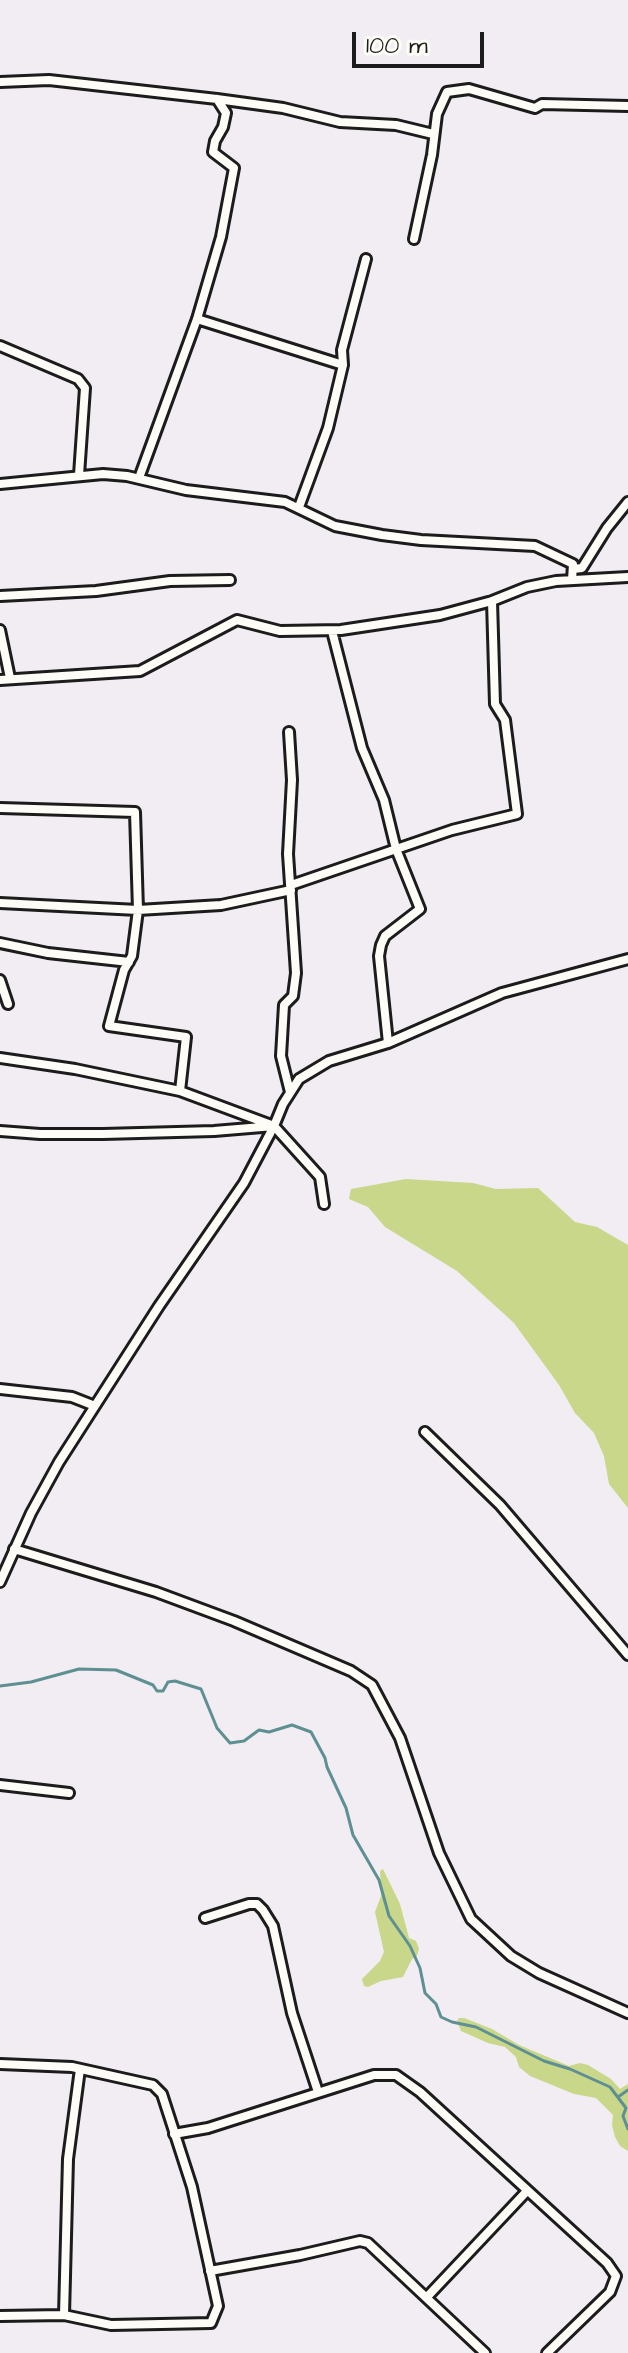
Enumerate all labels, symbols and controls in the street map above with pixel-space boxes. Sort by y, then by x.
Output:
scale bar [356,16,488,66]
text: 100 m [366,29,428,63]

